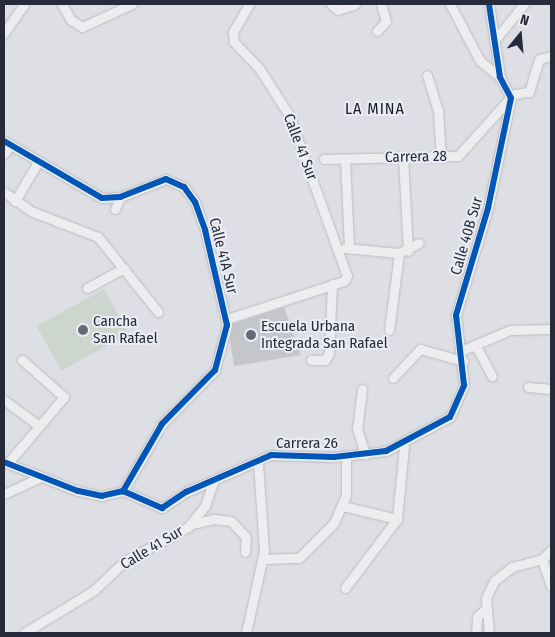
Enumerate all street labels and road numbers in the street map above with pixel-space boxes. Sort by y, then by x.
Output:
street label: Calle 41 Sur [279,111,321,183]
street label: Carrera 28 [385,147,447,167]
street label: Calle 40B Sur [447,195,487,277]
street label: Calle 41A Sur [205,216,241,296]
street label: Carrera 26 [276,435,338,453]
street label: Calle 41 Sur [117,522,187,574]

